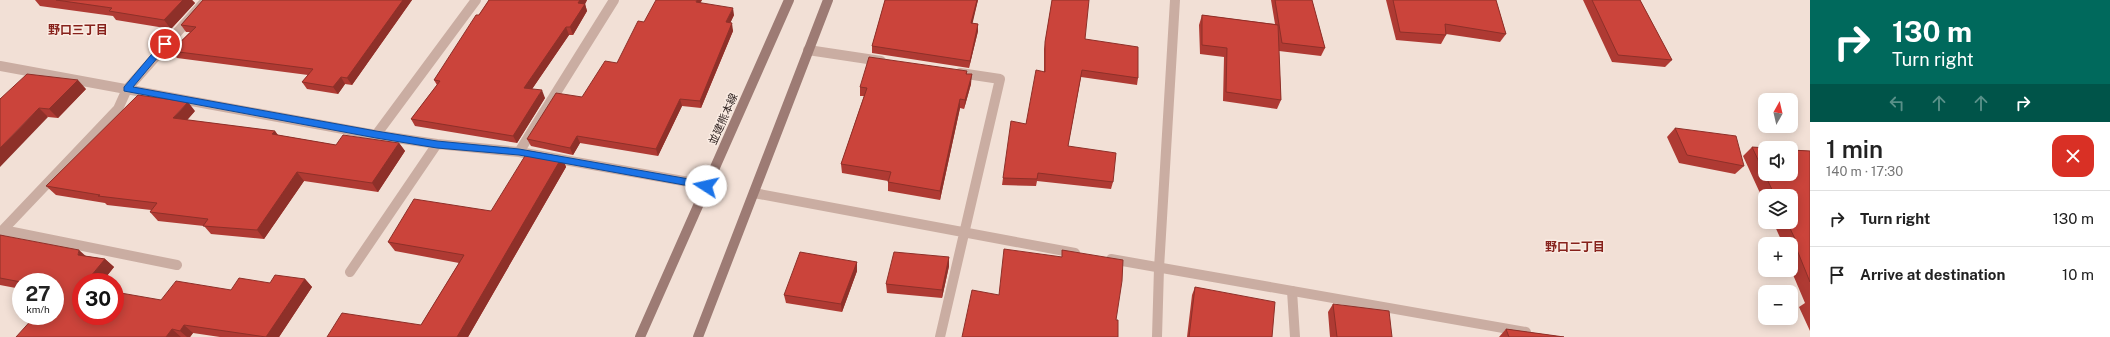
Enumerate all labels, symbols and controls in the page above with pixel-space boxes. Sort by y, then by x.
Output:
text: 130 m [1892,15,1972,48]
icon: right [1826,16,1878,68]
district label: 野口三丁目 [48,23,108,37]
pin [148,27,182,61]
icon: arrive [154,33,176,55]
text: Turn right [1892,49,1974,70]
street label: 並建熊本線 [706,91,740,147]
icon: left [1886,92,1908,114]
icon: ahead [1928,92,1950,114]
icon: ahead [1970,92,1992,114]
icon: right [2012,92,2034,114]
north arrow [1758,93,1798,133]
map controls [1758,93,1798,325]
text: 1 min [1826,135,1883,163]
button: close [2052,135,2094,177]
button: sound [1758,141,1798,181]
text: 140 m · 17:30 [1826,164,1903,179]
position arrow [685,165,727,207]
button: layers [1758,189,1798,229]
icon: right [1826,208,1848,230]
text: Turn right [1860,210,1930,227]
text: 130 m [2053,210,2094,227]
button: + [1758,237,1798,277]
district label: 野口二丁目 [1545,240,1605,254]
icon: arrive [1826,264,1848,286]
text: Arrive at destination [1860,266,2005,283]
text: 10 m [2062,266,2094,283]
speed limit sign: 30 [72,273,124,325]
text: 27 [25,282,51,306]
button: − [1758,285,1798,325]
text: km/h [26,303,50,315]

